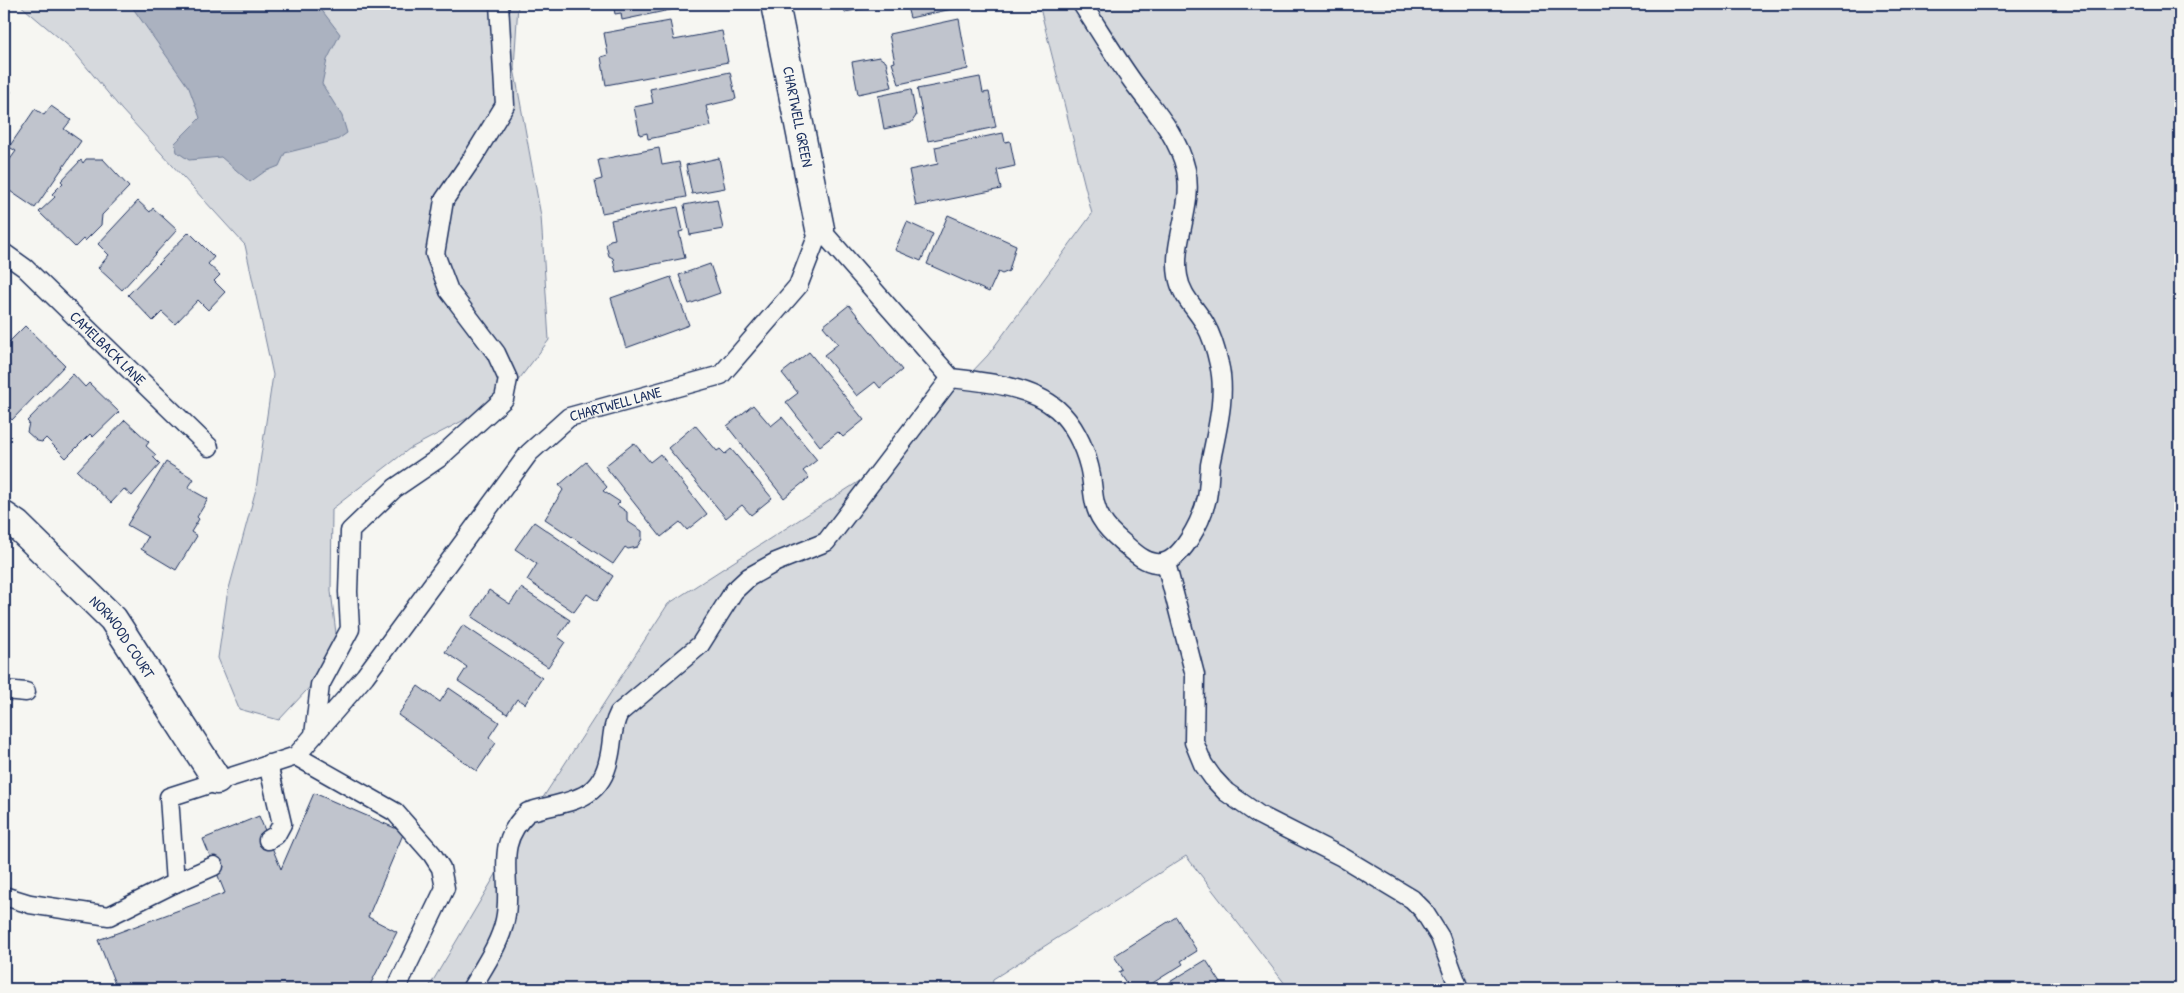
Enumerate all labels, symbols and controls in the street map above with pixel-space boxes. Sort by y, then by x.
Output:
street label: CHARTWELL GREEN [778,64,818,169]
street label: CAMELBACK LANE [65,306,151,390]
street label: CHARTWELL LANE [567,381,664,426]
street label: NORWOOD COURT [85,591,160,683]

